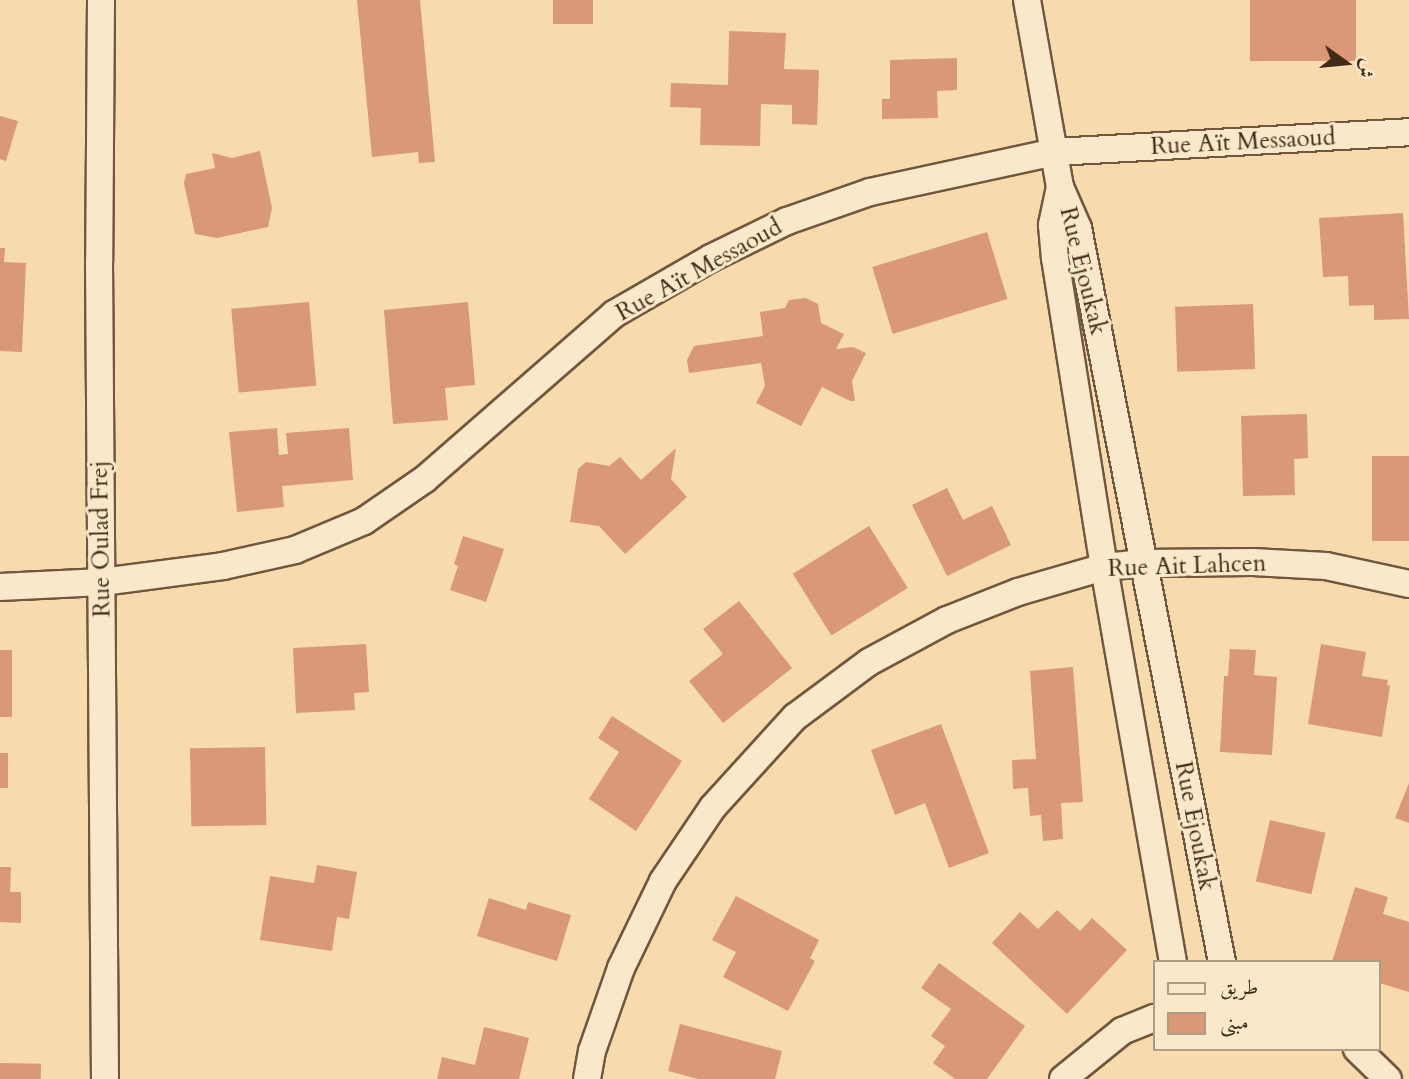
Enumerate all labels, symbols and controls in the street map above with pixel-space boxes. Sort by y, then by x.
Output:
north arrow [1311,28,1381,98]
text: ش [1351,56,1381,81]
street label: Rue Aït Messaoud [1150,123,1336,161]
street label: Rue Ejoukak [1053,204,1113,338]
street label: Rue Aït Messaoud [611,213,787,327]
street label: Rue Oulad Frej [85,460,117,618]
street label: Rue Ait Lahcen [1107,549,1267,583]
street label: Rue Ejoukak [1168,759,1222,893]
legend [1154,960,1381,1051]
text: طريق [1220,973,1258,1002]
text: مبنى [1220,1008,1249,1037]

